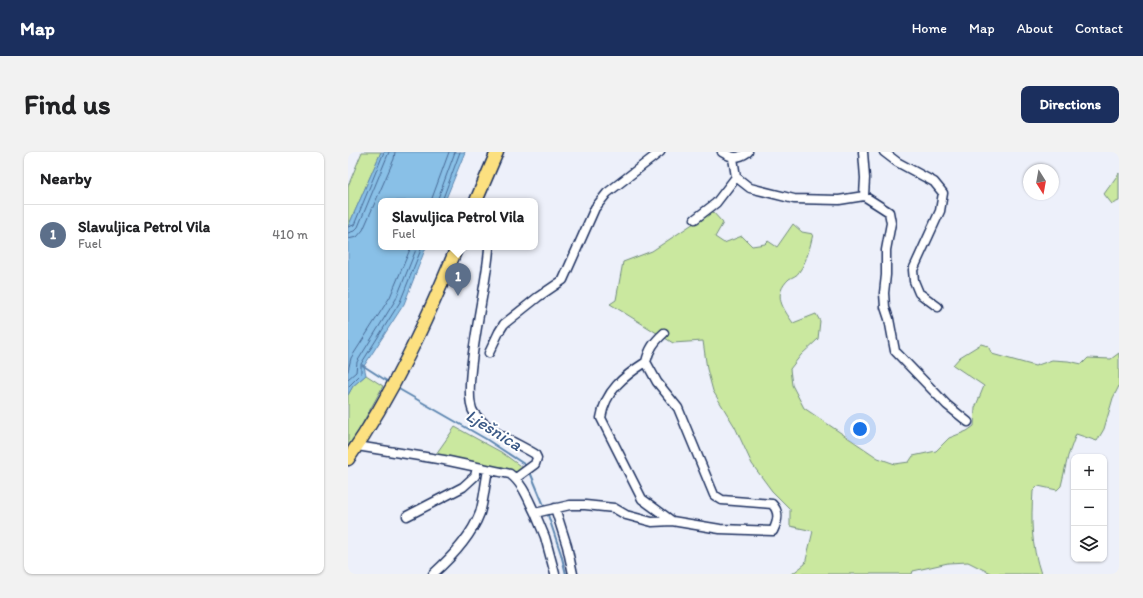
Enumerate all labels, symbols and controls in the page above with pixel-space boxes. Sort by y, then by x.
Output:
text: Map [20,17,55,40]
text: Home [912,20,947,37]
text: Map [969,20,995,37]
text: About [1017,20,1053,37]
text: Contact [1075,20,1123,37]
button: Directions [1021,86,1119,123]
text: Find us [24,87,111,121]
north arrow [1023,164,1059,200]
text: Nearby [40,168,92,188]
popup [378,198,538,250]
text: Slavuljica Petrol Vila [392,208,524,226]
text: Slavuljica Petrol Vila [78,218,210,236]
text: Fuel [392,226,415,241]
text: 1 [50,227,56,242]
text: 410 m [272,227,308,242]
text: Fuel [78,236,102,251]
pin: 1 [445,263,471,296]
water label: Lješnica [462,404,527,456]
your location [850,419,870,439]
map controls [1071,454,1107,562]
button: + [1071,454,1107,490]
button: − [1071,490,1107,526]
button: layers [1071,526,1107,562]

